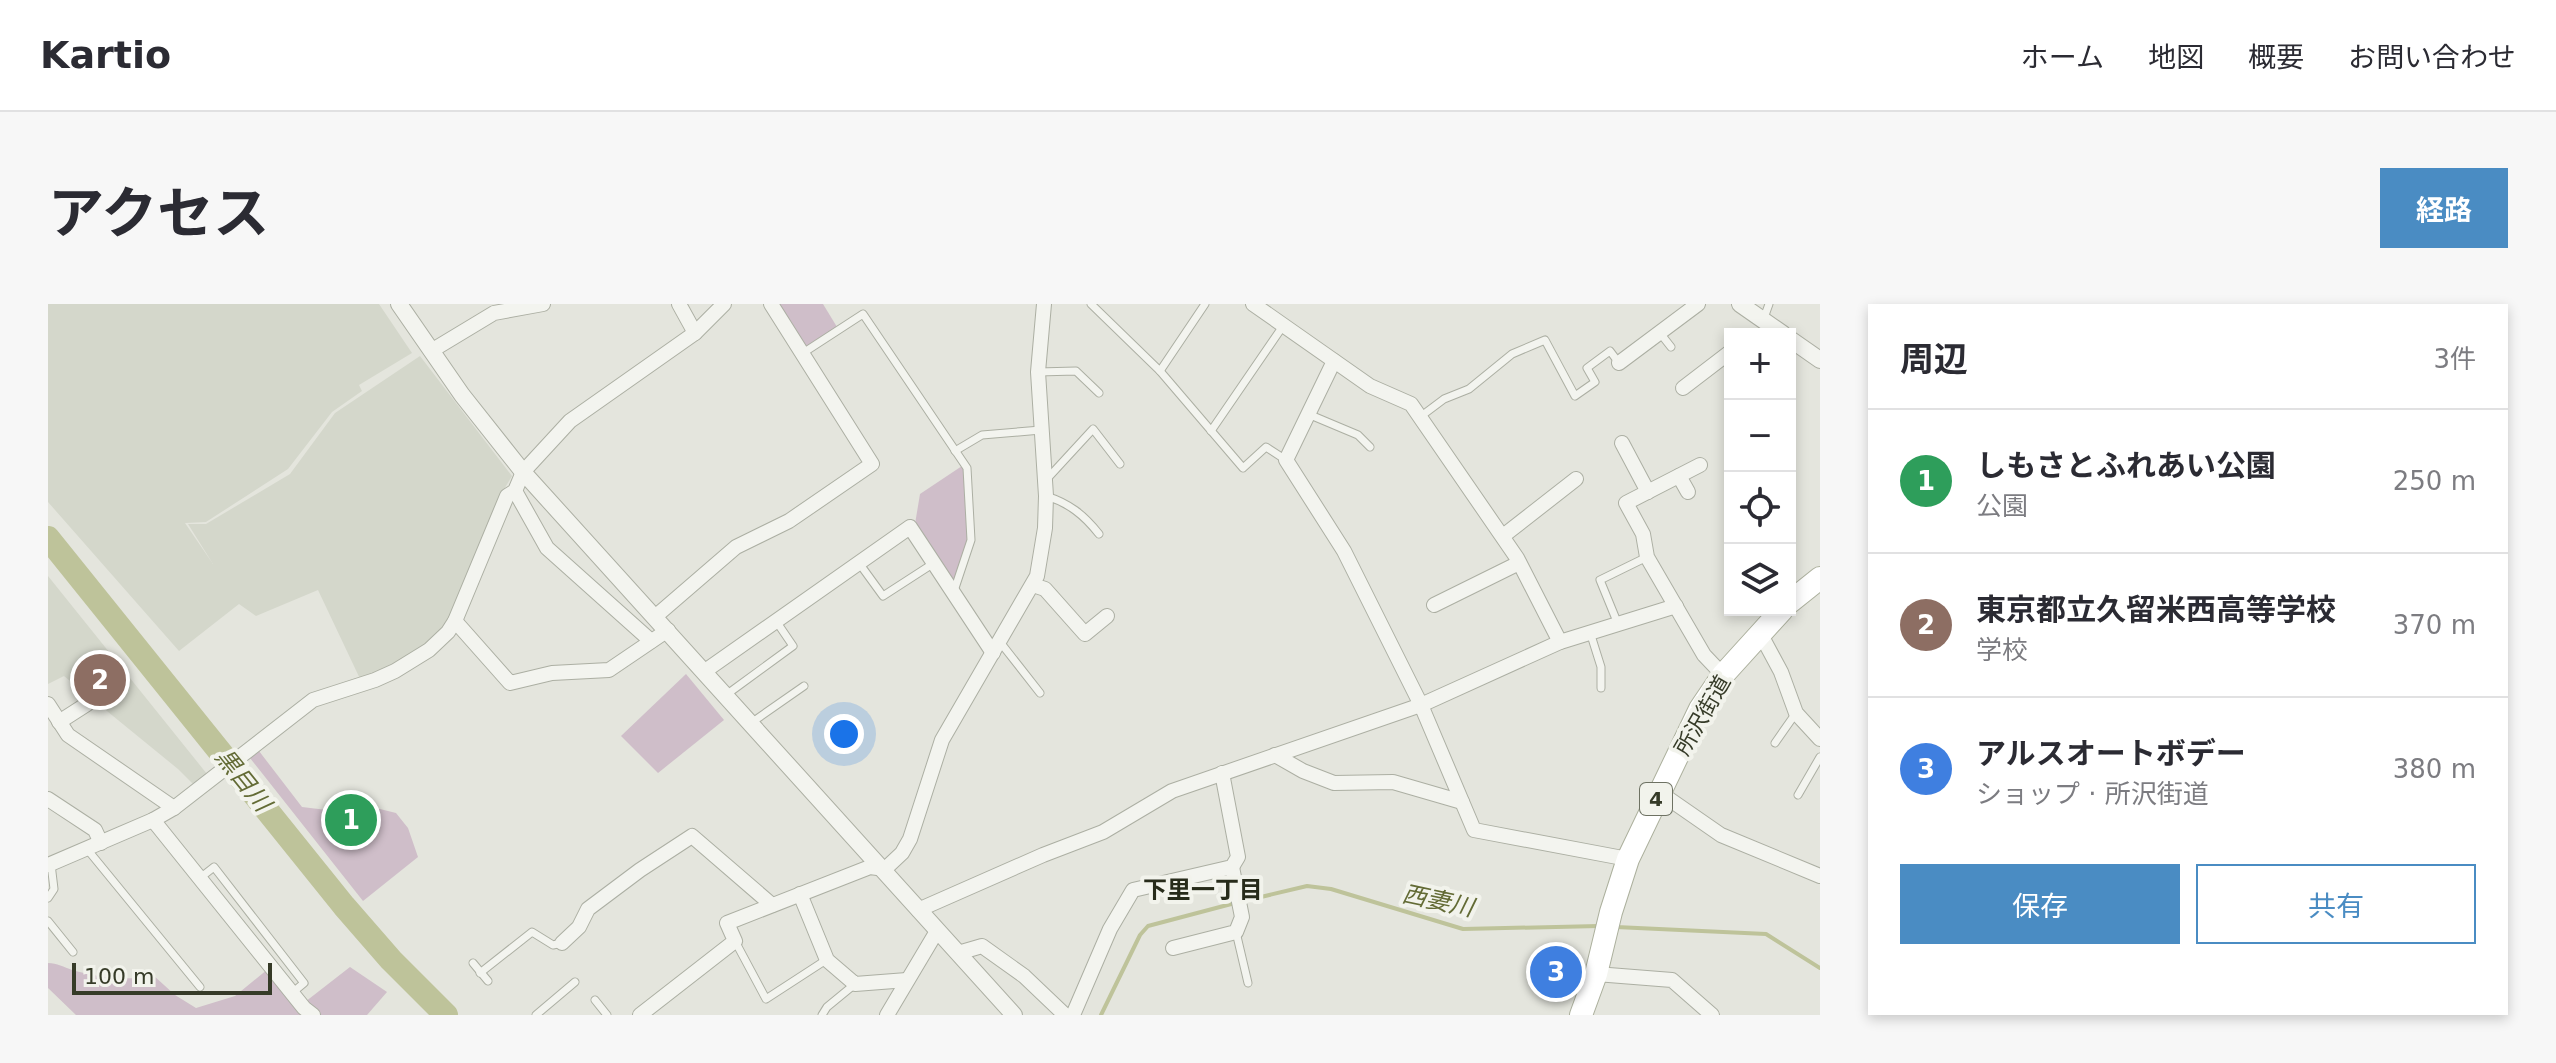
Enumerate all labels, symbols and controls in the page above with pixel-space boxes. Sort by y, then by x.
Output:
text: Kartio [40,33,171,77]
text: ホーム [2021,41,2104,74]
text: 地図 [2148,41,2204,74]
text: 概要 [2248,41,2304,74]
text: お問い合わせ [2348,41,2516,74]
button: 経路 [2380,168,2508,248]
text: アクセス [48,181,269,246]
map controls [1724,328,1796,616]
button: + [1724,328,1796,400]
text: 周辺 [1900,339,1968,379]
text: 3件 [2433,344,2476,374]
button: − [1724,400,1796,472]
text: しもさとふれあい公園 [1976,448,2276,483]
text: 1 [1917,466,1935,496]
text: 250 m [2393,466,2476,496]
button: locate [1724,472,1796,544]
text: 公園 [1976,491,2028,521]
button: layers [1724,544,1796,616]
text: 東京都立久留米西高等学校 [1976,592,2336,627]
text: 2 [1917,610,1935,640]
text: 370 m [2393,610,2476,640]
text: 学校 [1976,635,2028,665]
pin: 2 [74,650,126,710]
street label: 所沢街道 [1670,671,1735,760]
your location [824,714,864,754]
text: アルスオートボデー [1976,736,2246,771]
water label: 黒目川 [209,743,278,819]
text: 3 [1917,754,1935,784]
text: 380 m [2393,754,2476,784]
text: ショップ · 所沢街道 [1976,779,2209,809]
road number: 4 [1640,783,1672,815]
pin: 1 [325,790,377,850]
button: 保存 [1900,864,2180,944]
button: 共有 [2196,864,2476,944]
district label: 下里一丁目 [1143,876,1263,904]
water label: 西妻川 [1400,880,1479,923]
pin: 3 [1530,942,1582,1002]
scale bar [72,959,272,995]
text: 100 m [84,964,154,989]

